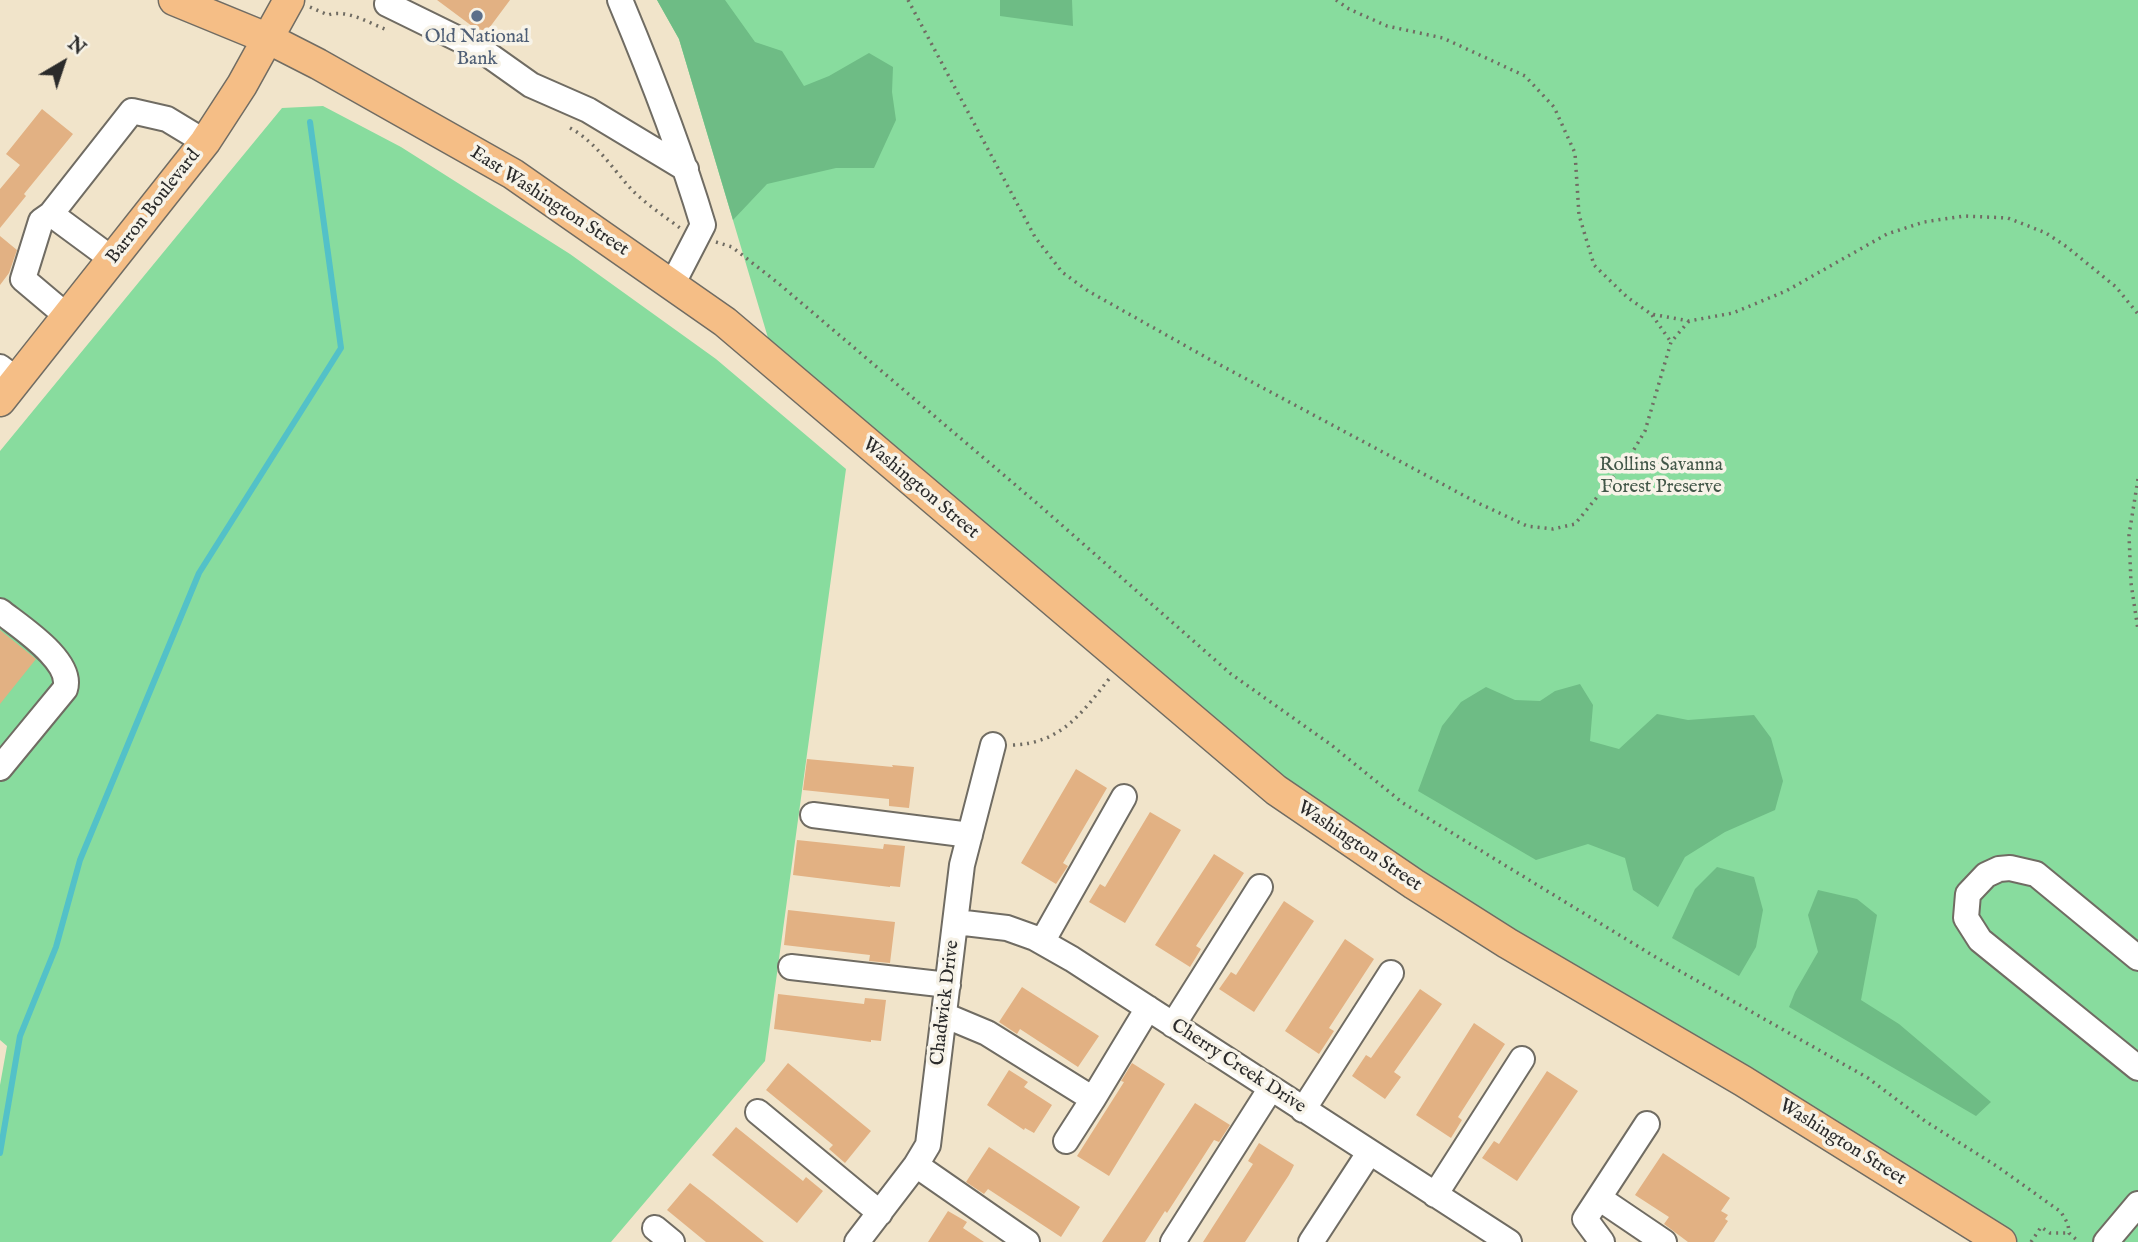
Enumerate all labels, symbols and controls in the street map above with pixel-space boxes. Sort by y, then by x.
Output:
marker: Old National Bank [469,8,485,24]
place label: Old National Bank [425,27,529,71]
north arrow [28,28,98,98]
text: N [62,32,90,61]
street label: East Washington Street [465,142,633,262]
street label: Barron Boulevard [102,145,206,269]
street label: Washington Street [857,433,983,545]
park label: Rollins Savanna Forest Preserve [1599,455,1723,499]
street label: Washington Street [1292,797,1426,897]
street label: Chadwick Drive [927,939,965,1067]
street label: Cherry Creek Drive [1166,1015,1310,1119]
street label: Washington Street [1774,1095,1910,1191]

